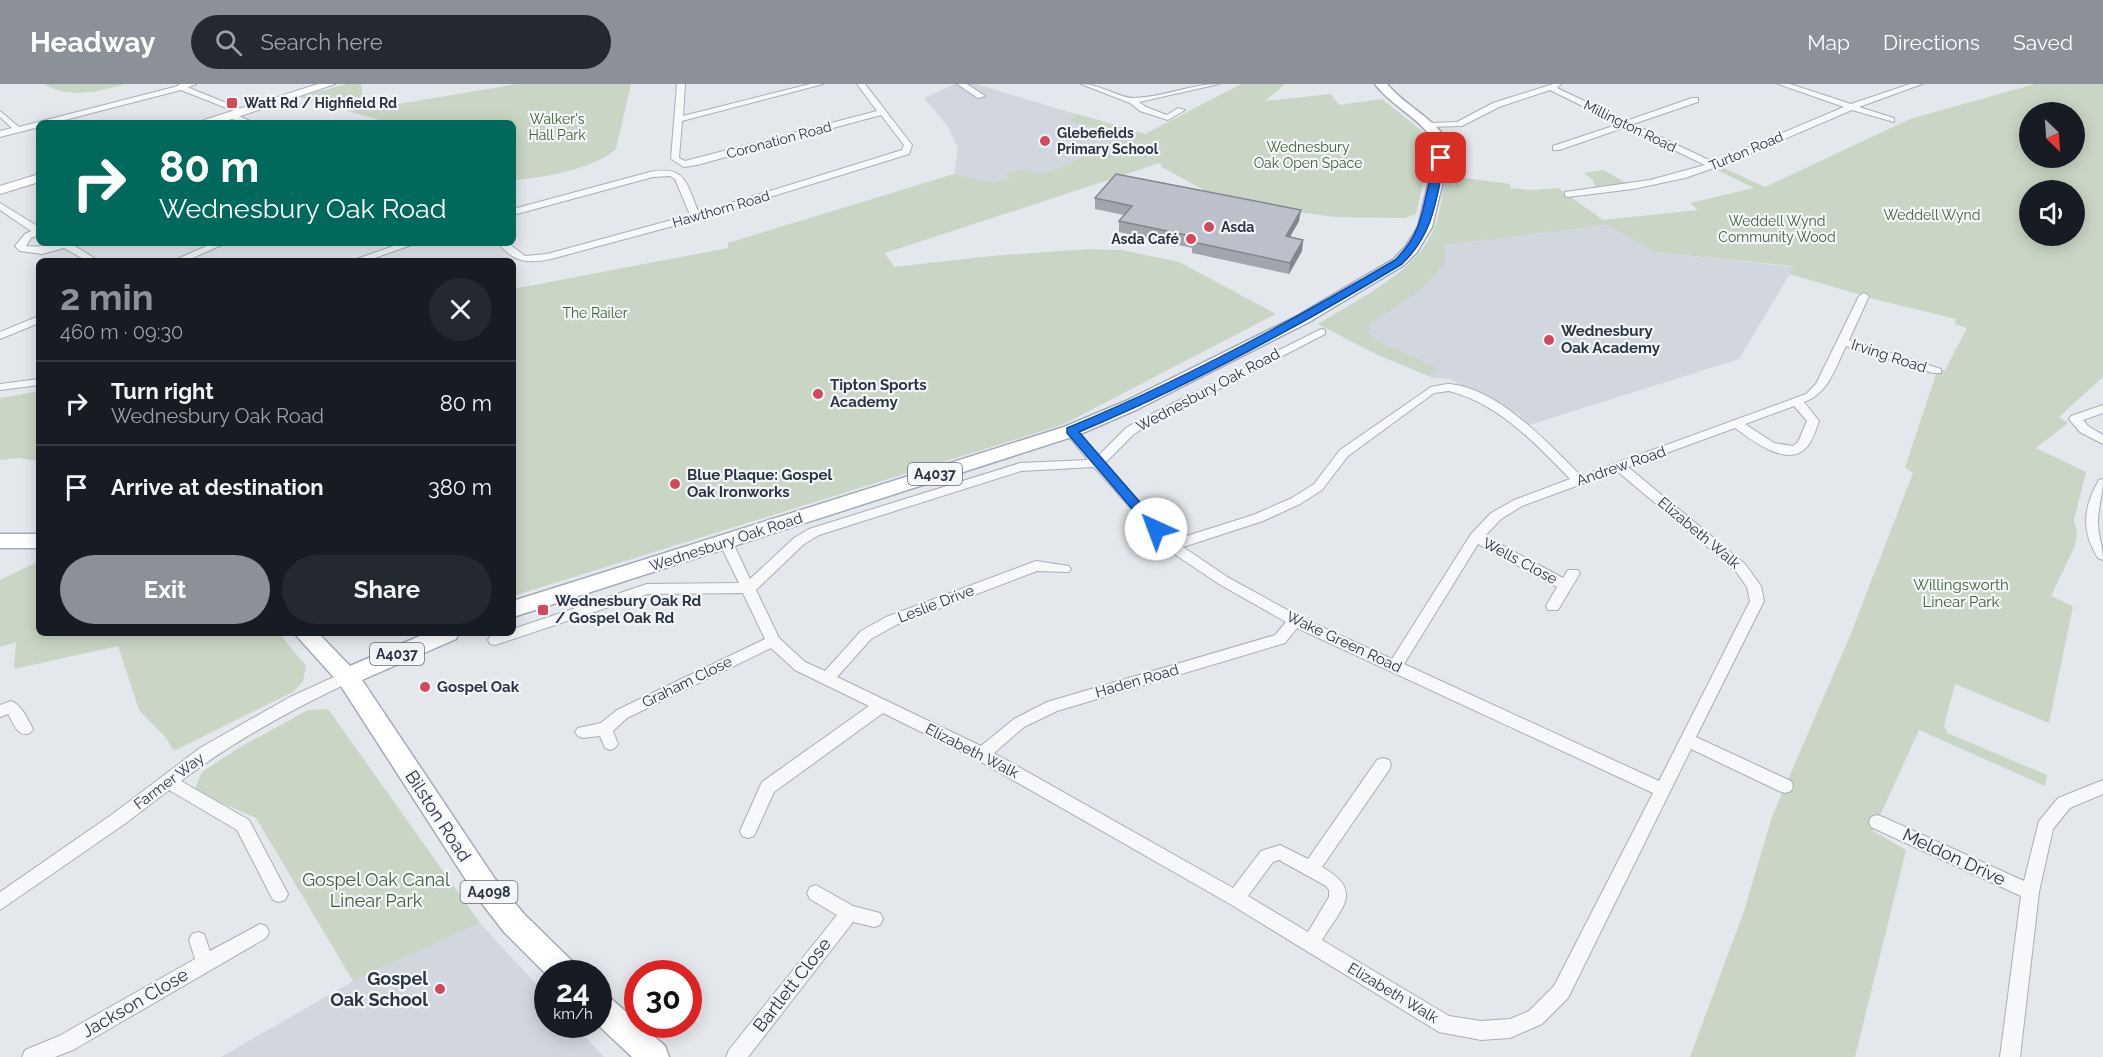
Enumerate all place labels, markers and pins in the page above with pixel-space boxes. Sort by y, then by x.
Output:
place label: Watt Rd / Highfield Rd [244,95,397,111]
marker: Watt Rd / Highfield Rd [225,96,239,110]
place label: Glebefields Primary School [1057,125,1159,157]
pin [1415,132,1466,183]
marker: Glebefields Primary School [1038,134,1052,148]
place label: Asda [1221,219,1254,235]
marker: Asda [1202,220,1216,234]
place label: Asda Café [1111,231,1180,247]
marker: Asda Café [1184,232,1198,246]
place label: Wednesbury Oak Academy [1561,322,1661,357]
marker: Wednesbury Oak Academy [1542,333,1556,347]
place label: Tipton Sports Academy [830,376,927,411]
marker: Tipton Sports Academy [811,387,825,401]
place label: Blue Plaque: Gospel Oak Ironworks [687,466,832,501]
marker: Blue Plaque: Gospel Oak Ironworks [668,477,682,491]
place label: Wednesbury Oak Rd / Gospel Oak Rd [555,592,701,627]
marker: Wednesbury Oak Rd / Gospel Oak Rd [536,603,550,617]
place label: Gospel Oak [437,678,520,696]
marker: Gospel Oak [418,680,432,694]
place label: Gospel Oak School [330,968,428,1010]
marker: Gospel Oak School [433,982,447,996]

